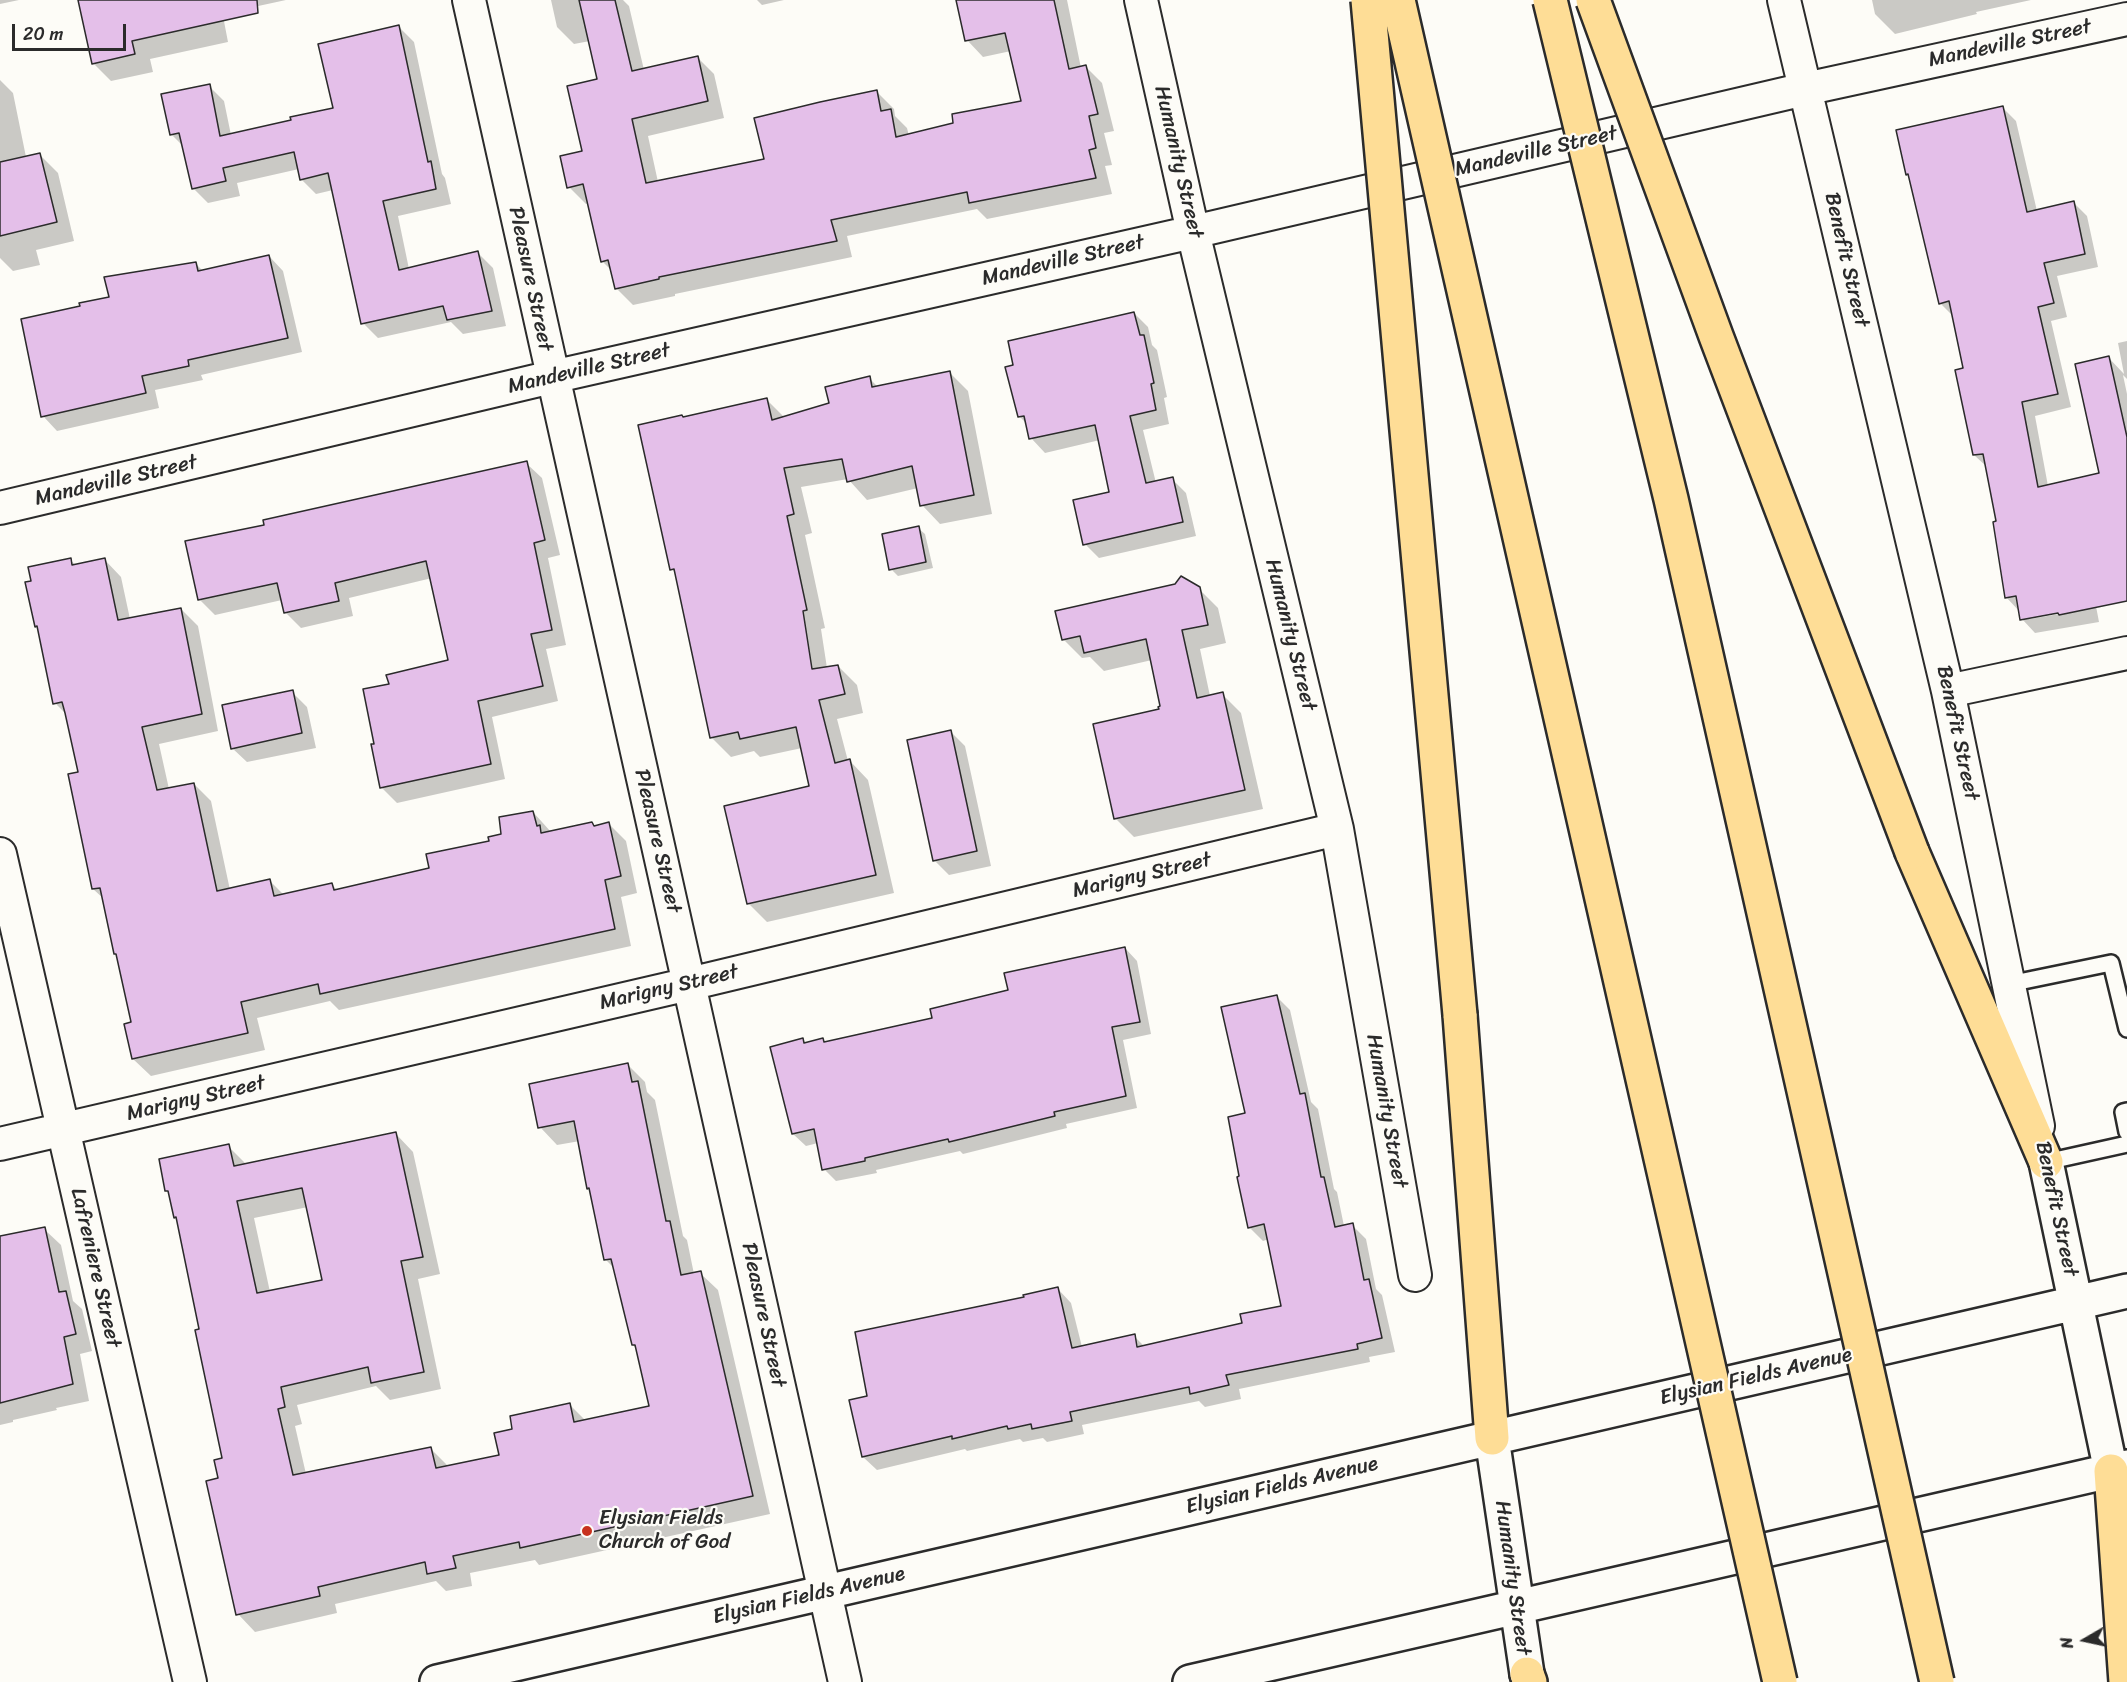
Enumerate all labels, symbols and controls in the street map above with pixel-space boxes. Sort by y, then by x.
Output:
scale bar [15,12,129,50]
street label: Mandeville Street [1926,14,2094,74]
text: 20 m [23,18,63,50]
street label: Humanity Street [1148,83,1208,241]
street label: Mandeville Street [1452,121,1620,183]
street label: Benefit Street [1818,190,1874,330]
street label: Pleasure Street [502,205,558,353]
street label: Mandeville Street [979,230,1147,292]
street label: Mandeville Street [505,338,673,400]
street label: Mandeville Street [32,450,200,512]
street label: Humanity Street [1259,556,1321,714]
street label: Benefit Street [1930,663,1984,803]
street label: Pleasure Street [628,767,686,915]
street label: Marigny Street [1070,848,1214,904]
street label: Marigny Street [597,960,741,1016]
street label: Humanity Street [1360,1032,1412,1190]
street label: Marigny Street [124,1071,268,1127]
street label: Benefit Street [2029,1139,2083,1279]
street label: Lafreniere Street [64,1186,126,1350]
street label: Pleasure Street [735,1241,791,1389]
street label: Elysian Fields Avenue [1657,1343,1855,1411]
street label: Elysian Fields Avenue [1183,1452,1381,1520]
street label: Humanity Street [1489,1499,1535,1657]
place label: Elysian Fields Church of God [599,1506,730,1556]
marker: Elysian Fields Church of God [580,1524,594,1538]
street label: Elysian Fields Avenue [710,1562,908,1630]
north arrow [2055,1610,2115,1670]
text: N [2052,1635,2082,1651]

